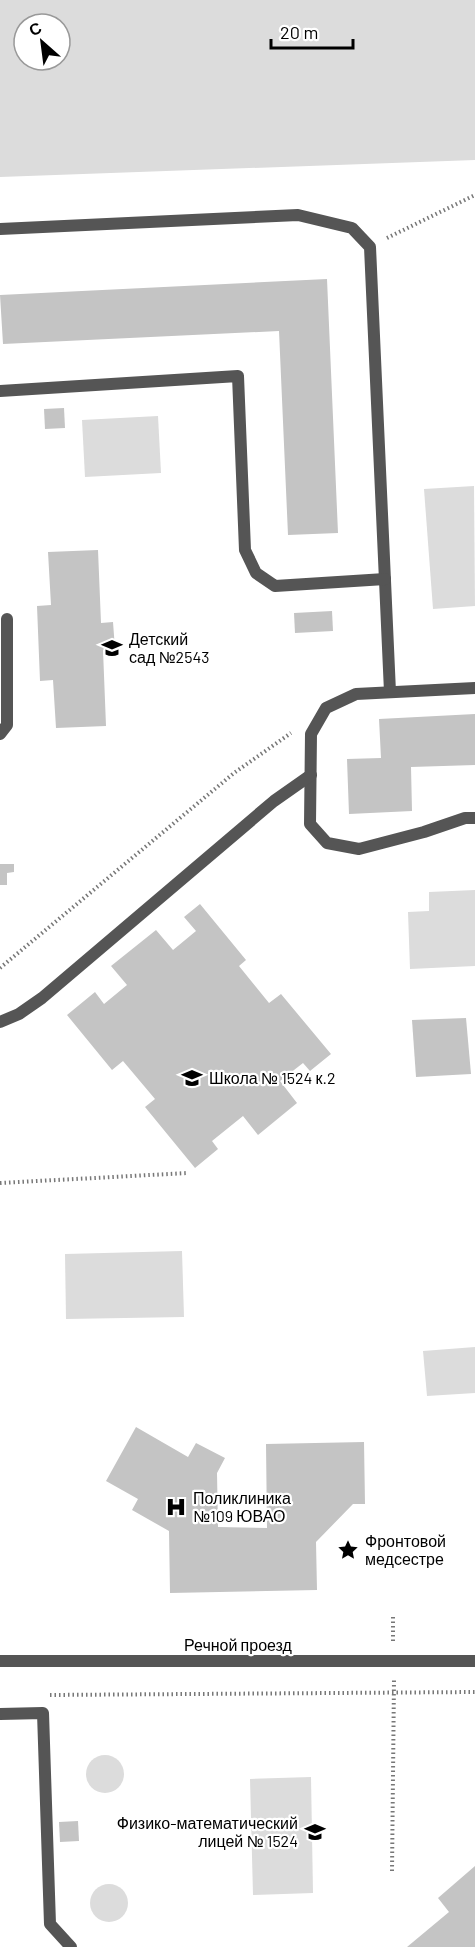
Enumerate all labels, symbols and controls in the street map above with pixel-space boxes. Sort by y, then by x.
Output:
north arrow [12,12,72,72]
scale bar [271,12,354,50]
text: С [25,17,45,39]
text: 20 m [280,21,318,43]
place label: Детский сад №2543 [129,629,209,666]
school or university icon: Детский сад №2543 [100,636,124,660]
school or university icon: Школа № 1524 к.2 [180,1066,204,1090]
place label: Школа № 1524 к.2 [209,1068,336,1087]
place label: Поликлиника №109 ЮВАО [193,1488,291,1525]
hospital icon: Поликлиника №109 ЮВАО [164,1495,188,1519]
place label: Фронтовой медсестре [365,1531,446,1568]
place icon: Фронтовой медсестре [336,1538,360,1562]
street label: Речной проезд [184,1635,293,1654]
place label: Физико-математический лицей № 1524 [117,1813,298,1850]
school or university icon: Физико-математический лицей № 1524 [303,1820,327,1844]

